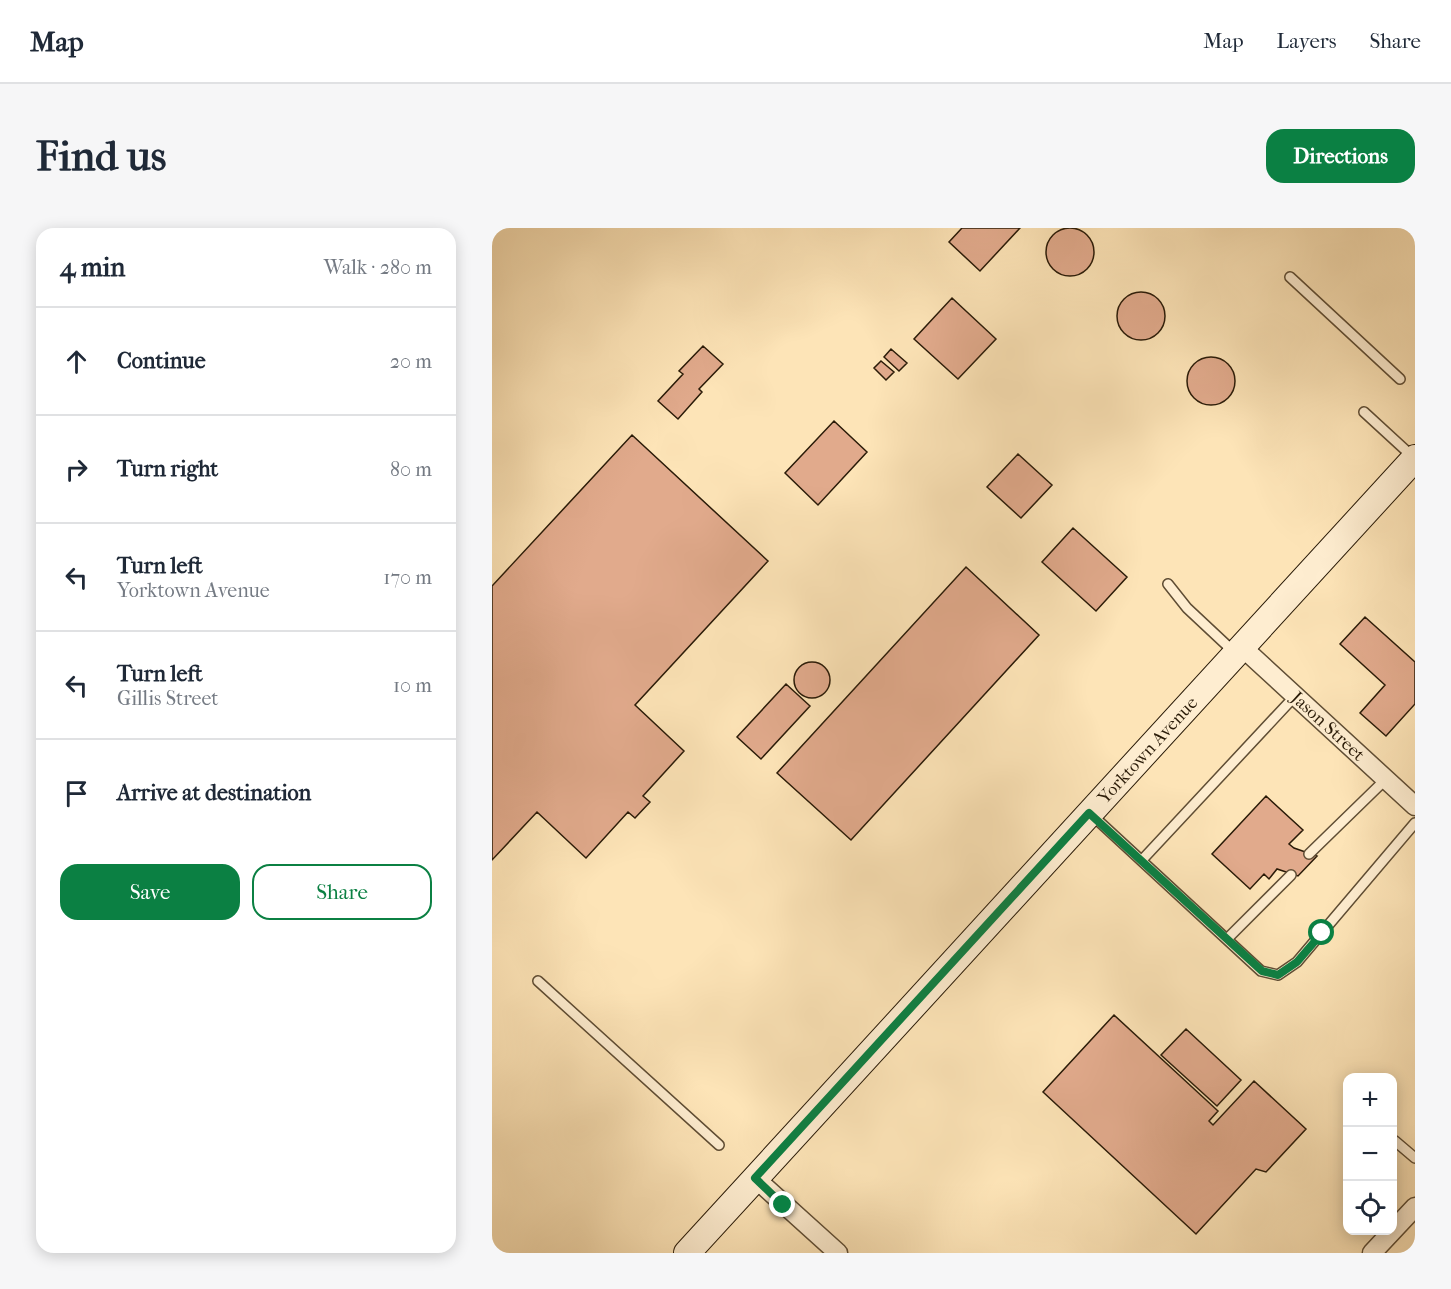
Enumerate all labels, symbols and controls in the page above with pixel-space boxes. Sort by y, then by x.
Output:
text: Map [30,25,84,58]
text: Map [1203,29,1244,53]
text: Layers [1277,29,1336,53]
text: Share [1369,29,1421,53]
button: Directions [1266,129,1415,183]
text: Find us [36,132,166,181]
text: 4 min [60,252,125,283]
text: Walk · 280 m [324,256,432,279]
icon: ahead [60,345,93,378]
text: Continue [117,348,206,374]
text: 20 m [390,350,432,373]
icon: right [60,453,93,486]
text: Turn right [117,456,218,482]
text: 80 m [390,458,432,481]
text: Turn left [117,553,203,579]
icon: left [60,561,93,594]
text: 170 m [383,566,432,589]
text: Yorktown Avenue [117,579,270,602]
text: Turn left [117,661,203,687]
icon: left [60,669,93,702]
text: 10 m [393,674,432,697]
street label: Jason Street [1285,686,1369,766]
text: Gillis Street [117,687,219,710]
street label: Yorktown Avenue [1093,693,1202,809]
icon: arrive [60,777,93,810]
text: Arrive at destination [117,780,311,806]
button: Save [60,864,240,920]
button: Share [252,864,432,920]
route start [1308,919,1334,945]
map controls [1343,1073,1397,1235]
button: + [1343,1073,1397,1127]
button: − [1343,1127,1397,1181]
button: locate [1343,1181,1397,1235]
route end [769,1191,795,1217]

